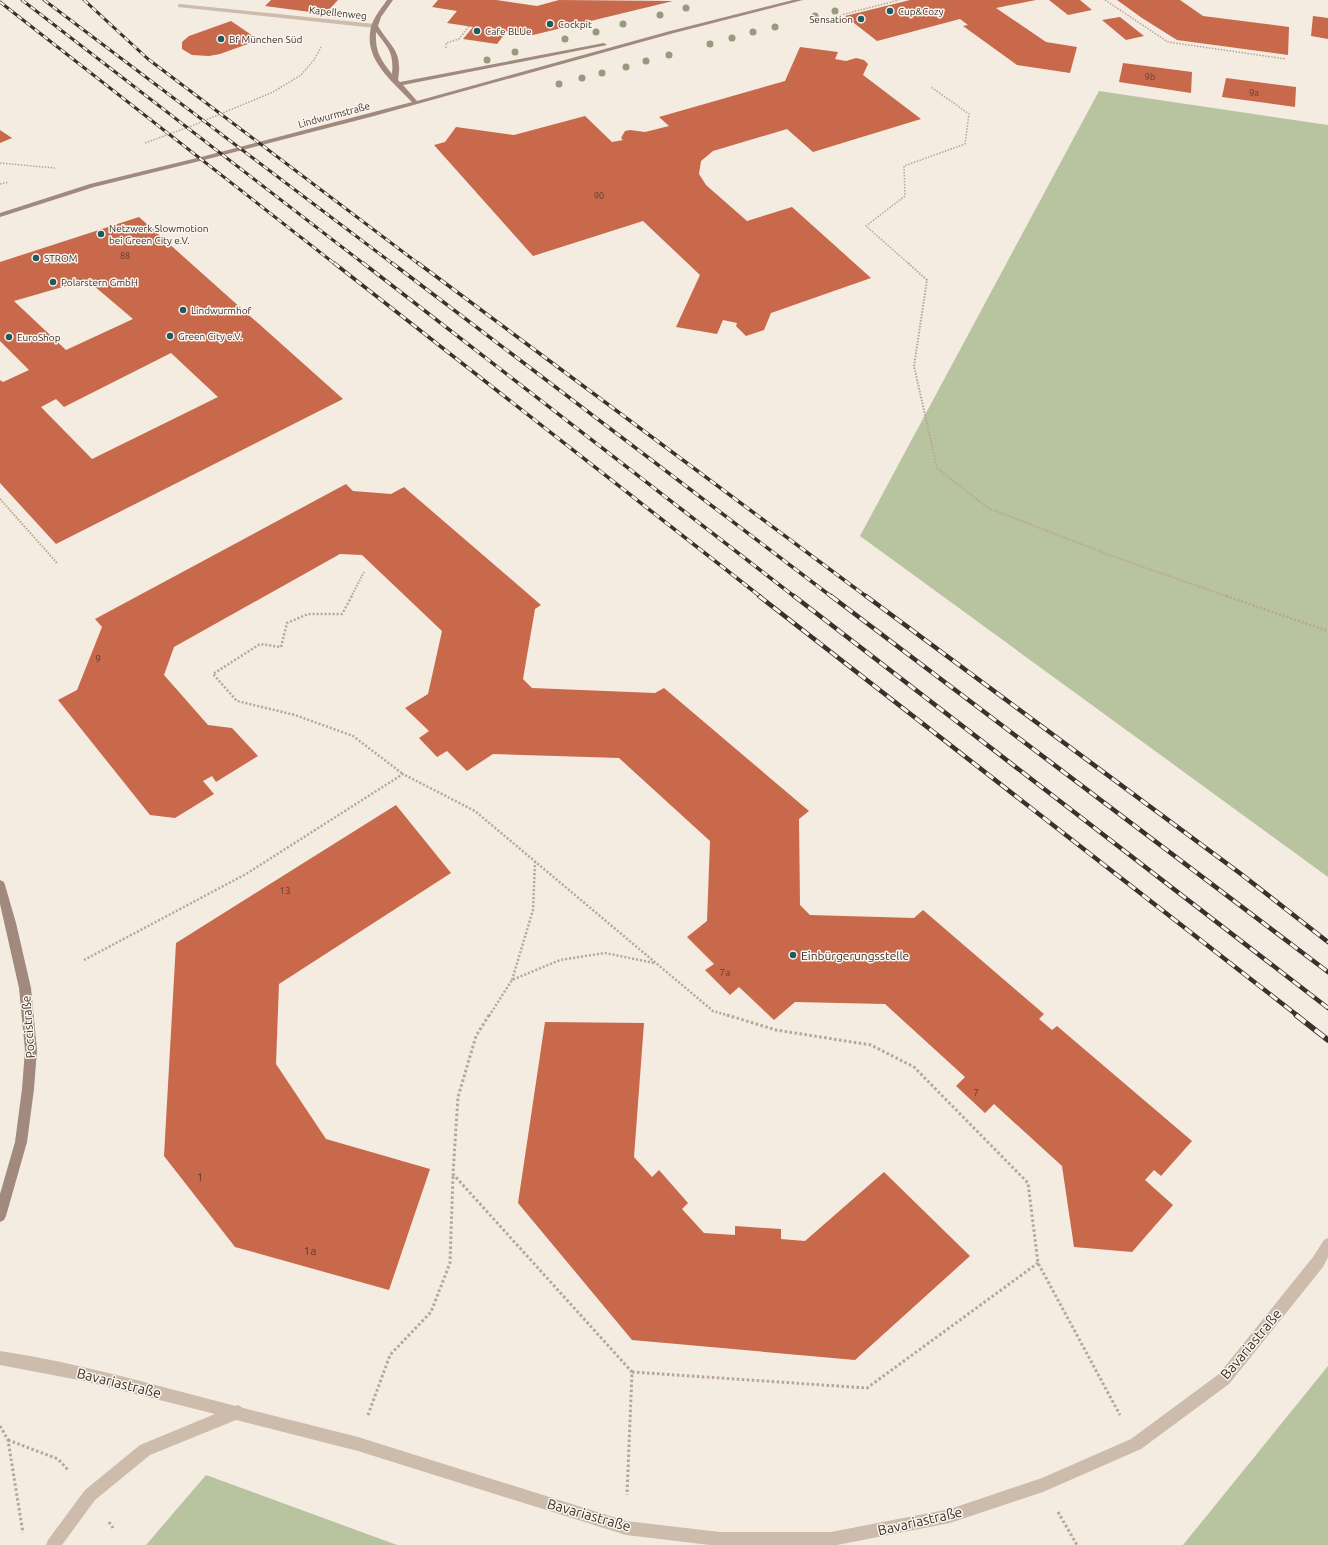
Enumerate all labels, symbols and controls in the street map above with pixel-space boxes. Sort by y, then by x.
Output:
street label: Kapellenweg [309,4,367,22]
marker: Cup&Cozy [885,6,895,16]
place label: Cup&Cozy [898,6,944,17]
place label: Sensation [809,14,853,25]
marker: Sensation [856,14,866,24]
marker: Cockpit [545,19,555,29]
place label: Cockpit [558,19,592,30]
marker: Cafe BLUe [472,26,482,36]
place label: Cafe BLUe [485,26,532,37]
marker: Bf München Süd [216,34,226,44]
place label: Bf München Süd [229,34,302,45]
house number: 9b [1145,72,1155,82]
house number: 9a [1249,88,1259,98]
street label: Lindwurmstraße [297,100,371,130]
house number: 90 [594,191,604,201]
place label: Netzwerk Slowmotion bei Green City e.V. [109,223,208,246]
marker: Netzwerk Slowmotion bei Green City e.V. [96,229,106,239]
house number: 88 [120,251,130,261]
marker: STROM [31,253,41,263]
place label: STROM [44,253,77,264]
marker: Polarstern GmbH [48,277,58,287]
place label: Polarstern GmbH [61,277,138,288]
marker: Lindwurmhof [178,305,188,315]
place label: Lindwurmhof [191,305,252,316]
marker: Green City e.V. [165,331,175,341]
place label: Green City e.V. [178,331,243,342]
marker: EuroShop [4,332,14,342]
place label: EuroShop [17,332,61,343]
house number: 9 [95,653,101,664]
house number: 13 [279,885,291,896]
place label: Einbürgerungsstelle [801,949,909,962]
marker: Einbürgerungsstelle [788,950,798,960]
house number: 7a [720,967,730,978]
street label: Poccistraße [19,995,37,1059]
house number: 7 [973,1087,979,1098]
house number: 1 [197,1170,203,1183]
house number: 1a [304,1244,316,1257]
street label: Bavariastraße [1217,1306,1285,1382]
street label: Bavariastraße [75,1365,163,1401]
street label: Bavariastraße [545,1495,633,1535]
street label: Bavariastraße [876,1504,964,1538]

